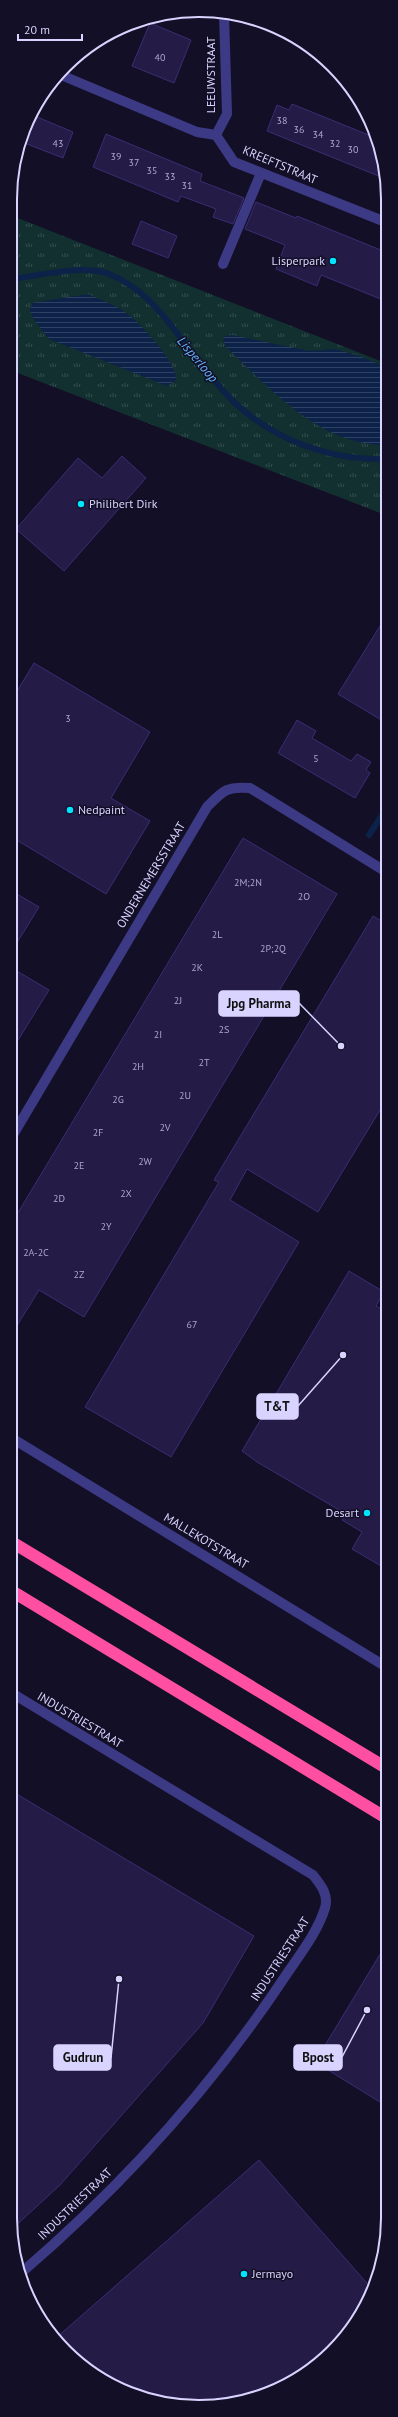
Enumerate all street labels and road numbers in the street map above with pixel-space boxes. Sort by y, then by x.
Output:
street label: LEEUWSTRAAT [203,36,218,113]
street label: KREEFTSTRAAT [240,142,320,187]
street label: ONDERNEMERSSTRAAT [113,819,188,931]
street label: MALLEKOTSTRAAT [161,1509,252,1572]
street label: INDUSTRIESTRAAT [35,1688,126,1751]
street label: INDUSTRIESTRAAT [247,1914,312,2004]
street label: INDUSTRIESTRAAT [35,2164,115,2243]

